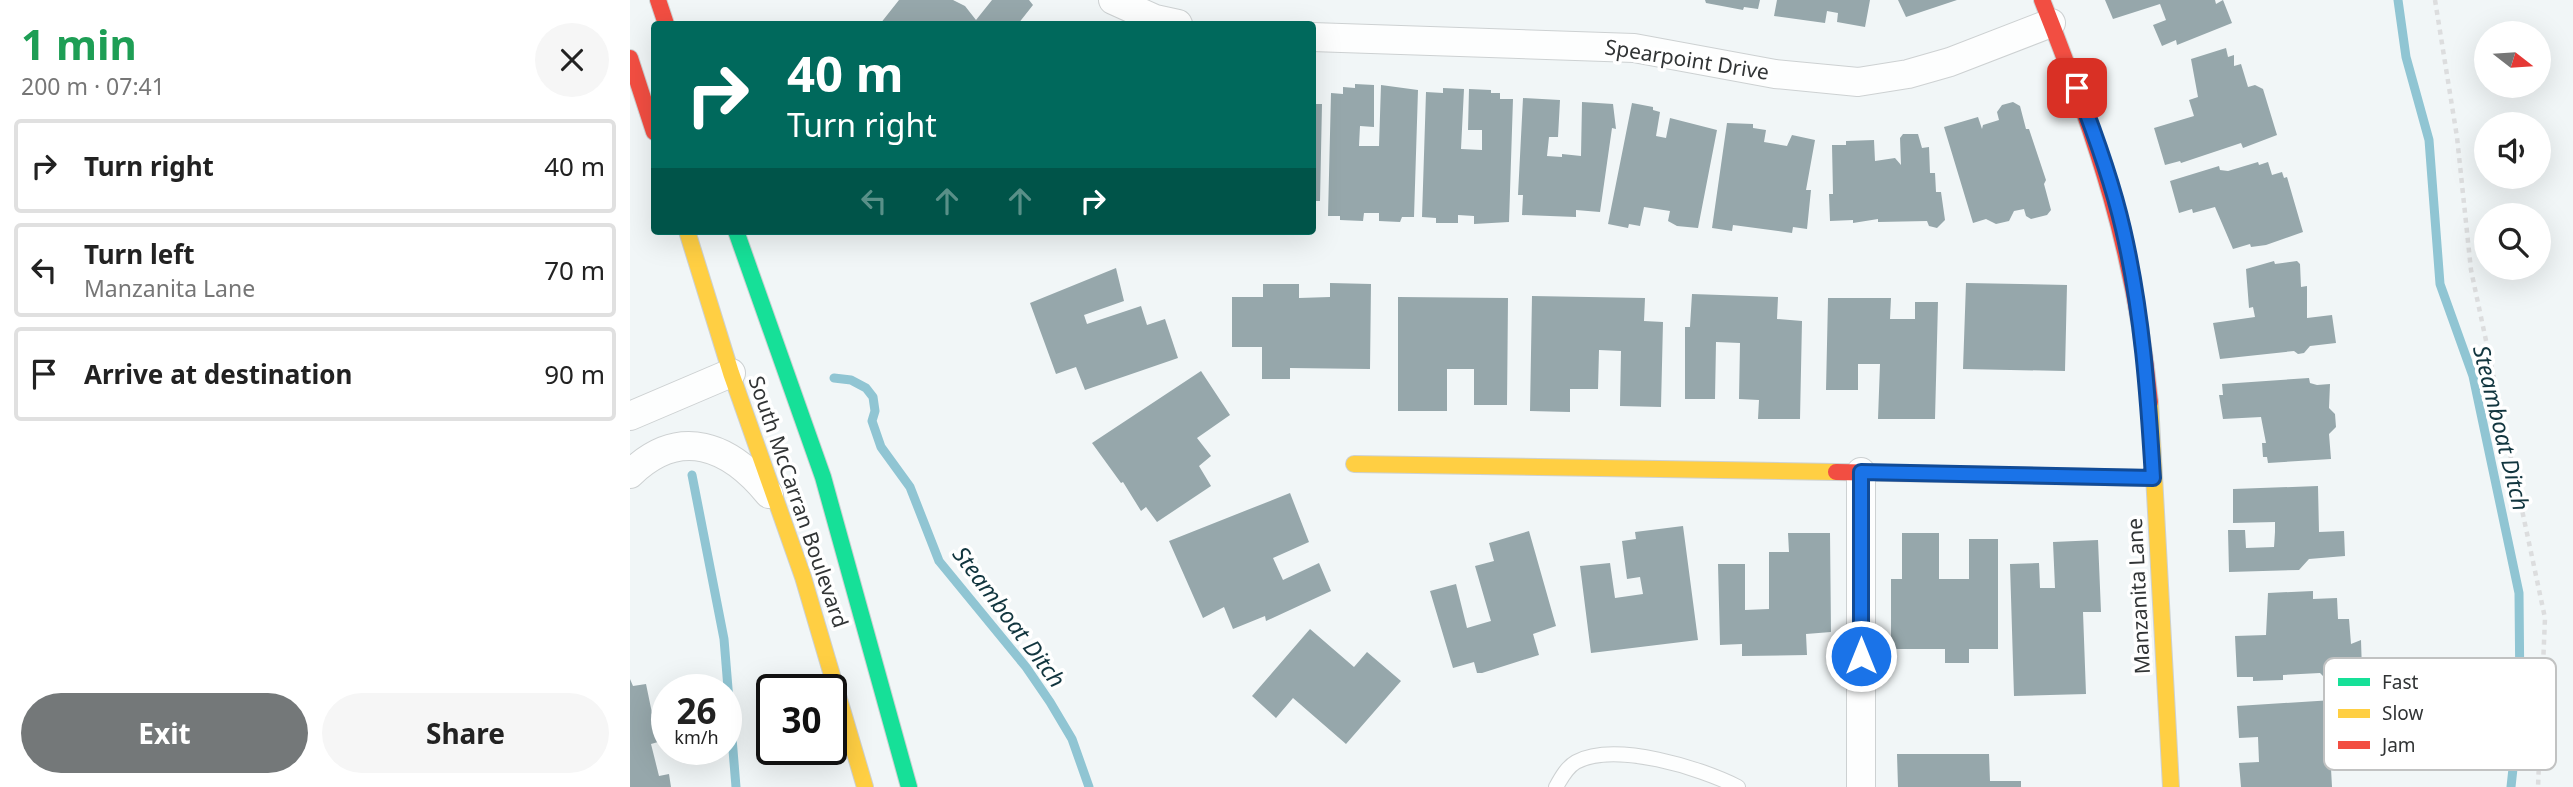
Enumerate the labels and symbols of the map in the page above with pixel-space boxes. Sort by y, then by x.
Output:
north arrow [2474,21,2552,98]
street label: Spearpoint Drive [1603,32,1771,86]
pin [2047,58,2107,118]
water label: Steamboat Ditch [2466,342,2538,514]
street label: South McCarran Boulevard [743,372,855,631]
street label: Manzanita Lane [2120,517,2156,675]
water label: Steamboat Ditch [946,539,1074,694]
position arrow [1824,619,1898,693]
legend [2324,658,2556,770]
text: Fast [2382,669,2419,695]
speed limit sign: 30 [756,674,847,765]
text: Slow [2382,700,2423,726]
text: Jam [2380,732,2416,758]

